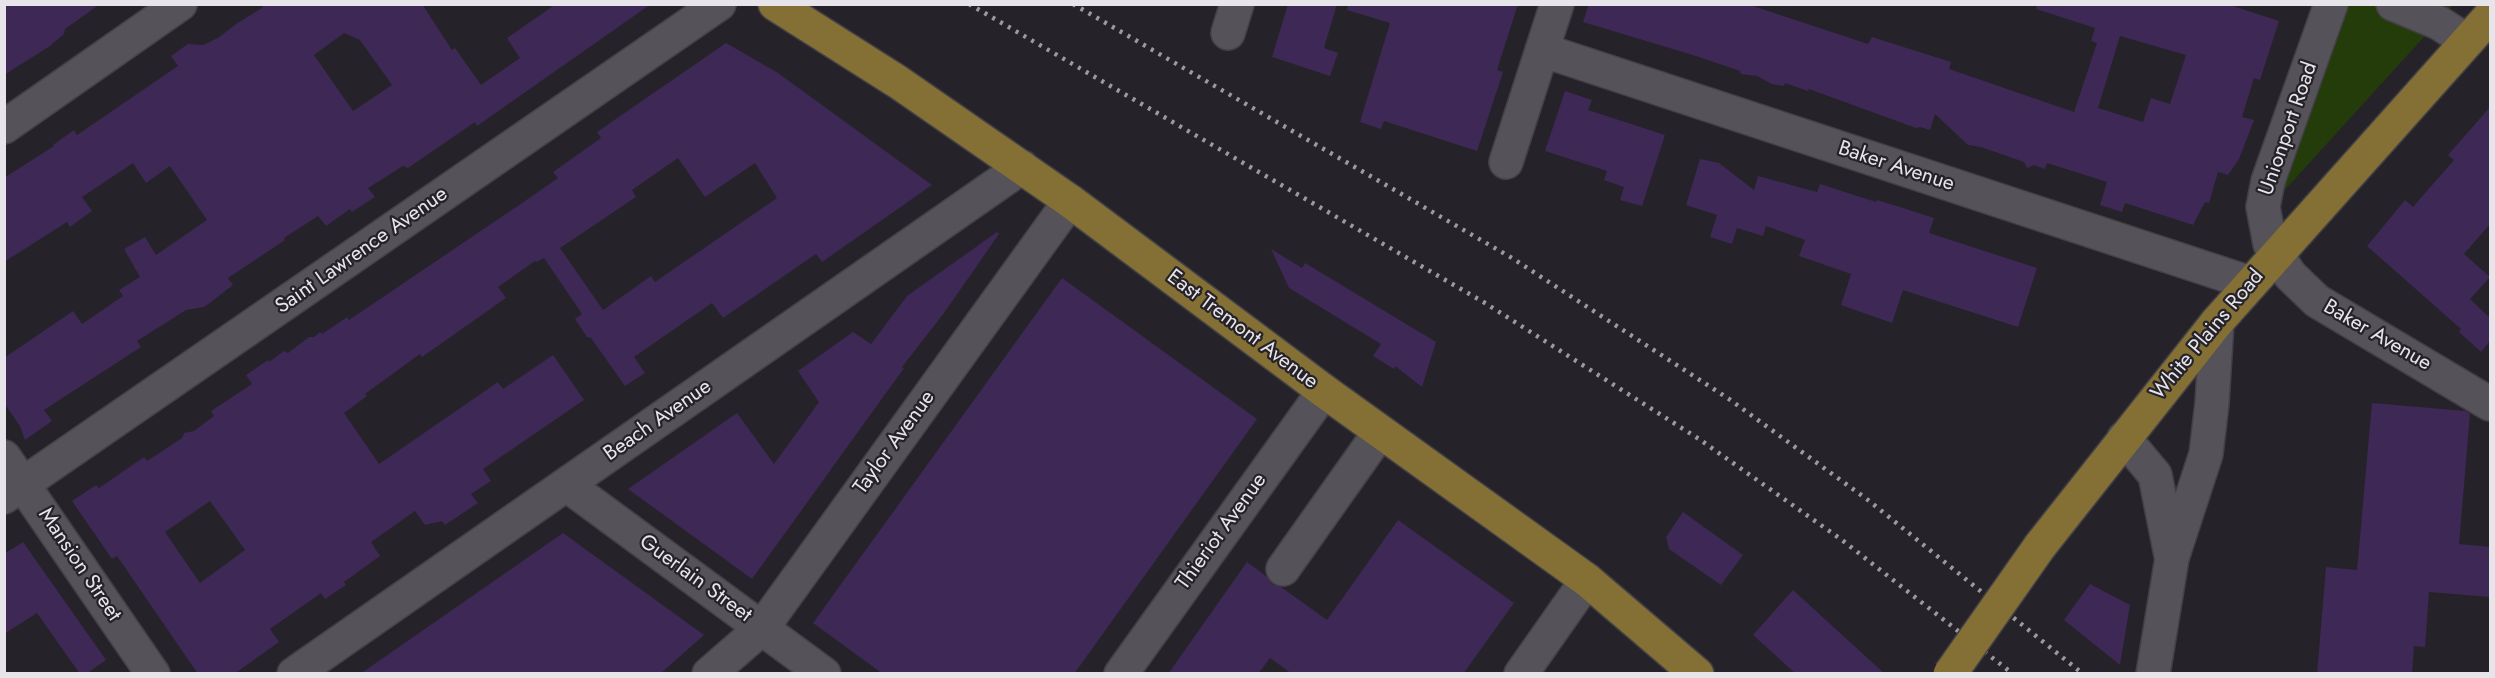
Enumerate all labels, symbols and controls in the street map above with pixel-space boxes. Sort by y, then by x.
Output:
street label: Unionport Road [2254,59,2324,199]
street label: Baker Avenue [1835,136,1957,198]
street label: Saint Lawrence Avenue [271,182,453,320]
street label: East Tremont Avenue [1161,265,1323,395]
street label: White Plains Road [2146,265,2270,405]
street label: Baker Avenue [2319,295,2435,377]
street label: Beach Avenue [599,375,717,467]
street label: Taylor Avenue [849,386,941,500]
street label: Thieriot Avenue [1171,469,1273,595]
street label: Mansion Street [32,504,126,626]
street label: Guerlain Street [634,530,756,628]

